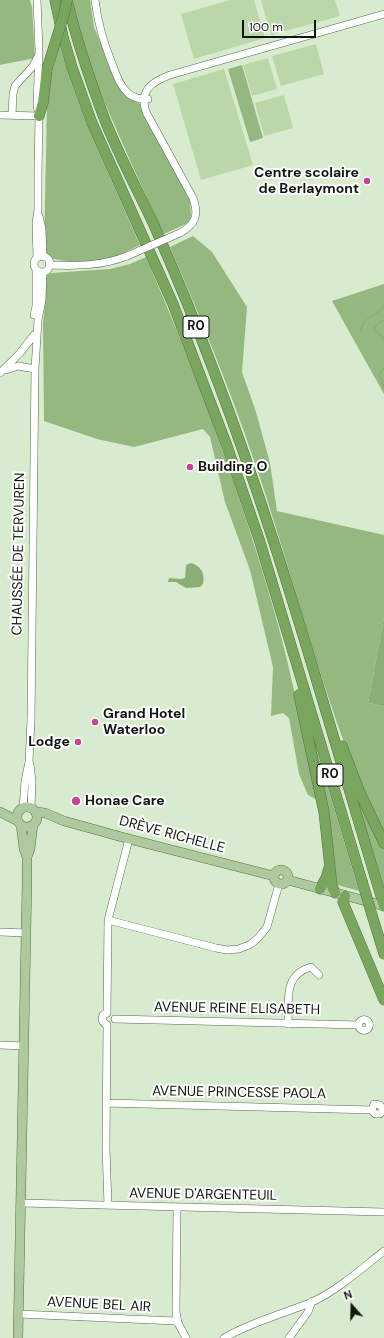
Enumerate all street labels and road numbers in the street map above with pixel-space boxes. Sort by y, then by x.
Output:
road number: R0 [183,316,209,338]
street label: CHAUSSÉE DE TERVUREN [9,472,29,636]
road number: R0 [317,764,343,786]
street label: DRÈVE RICHELLE [117,813,227,857]
street label: AVENUE REINE ELISABETH [154,999,320,1019]
street label: AVENUE PRINCESSE PAOLA [152,1083,326,1103]
street label: AVENUE D'ARGENTEUIL [129,1185,277,1205]
street label: AVENUE BEL AIR [47,1294,151,1316]

